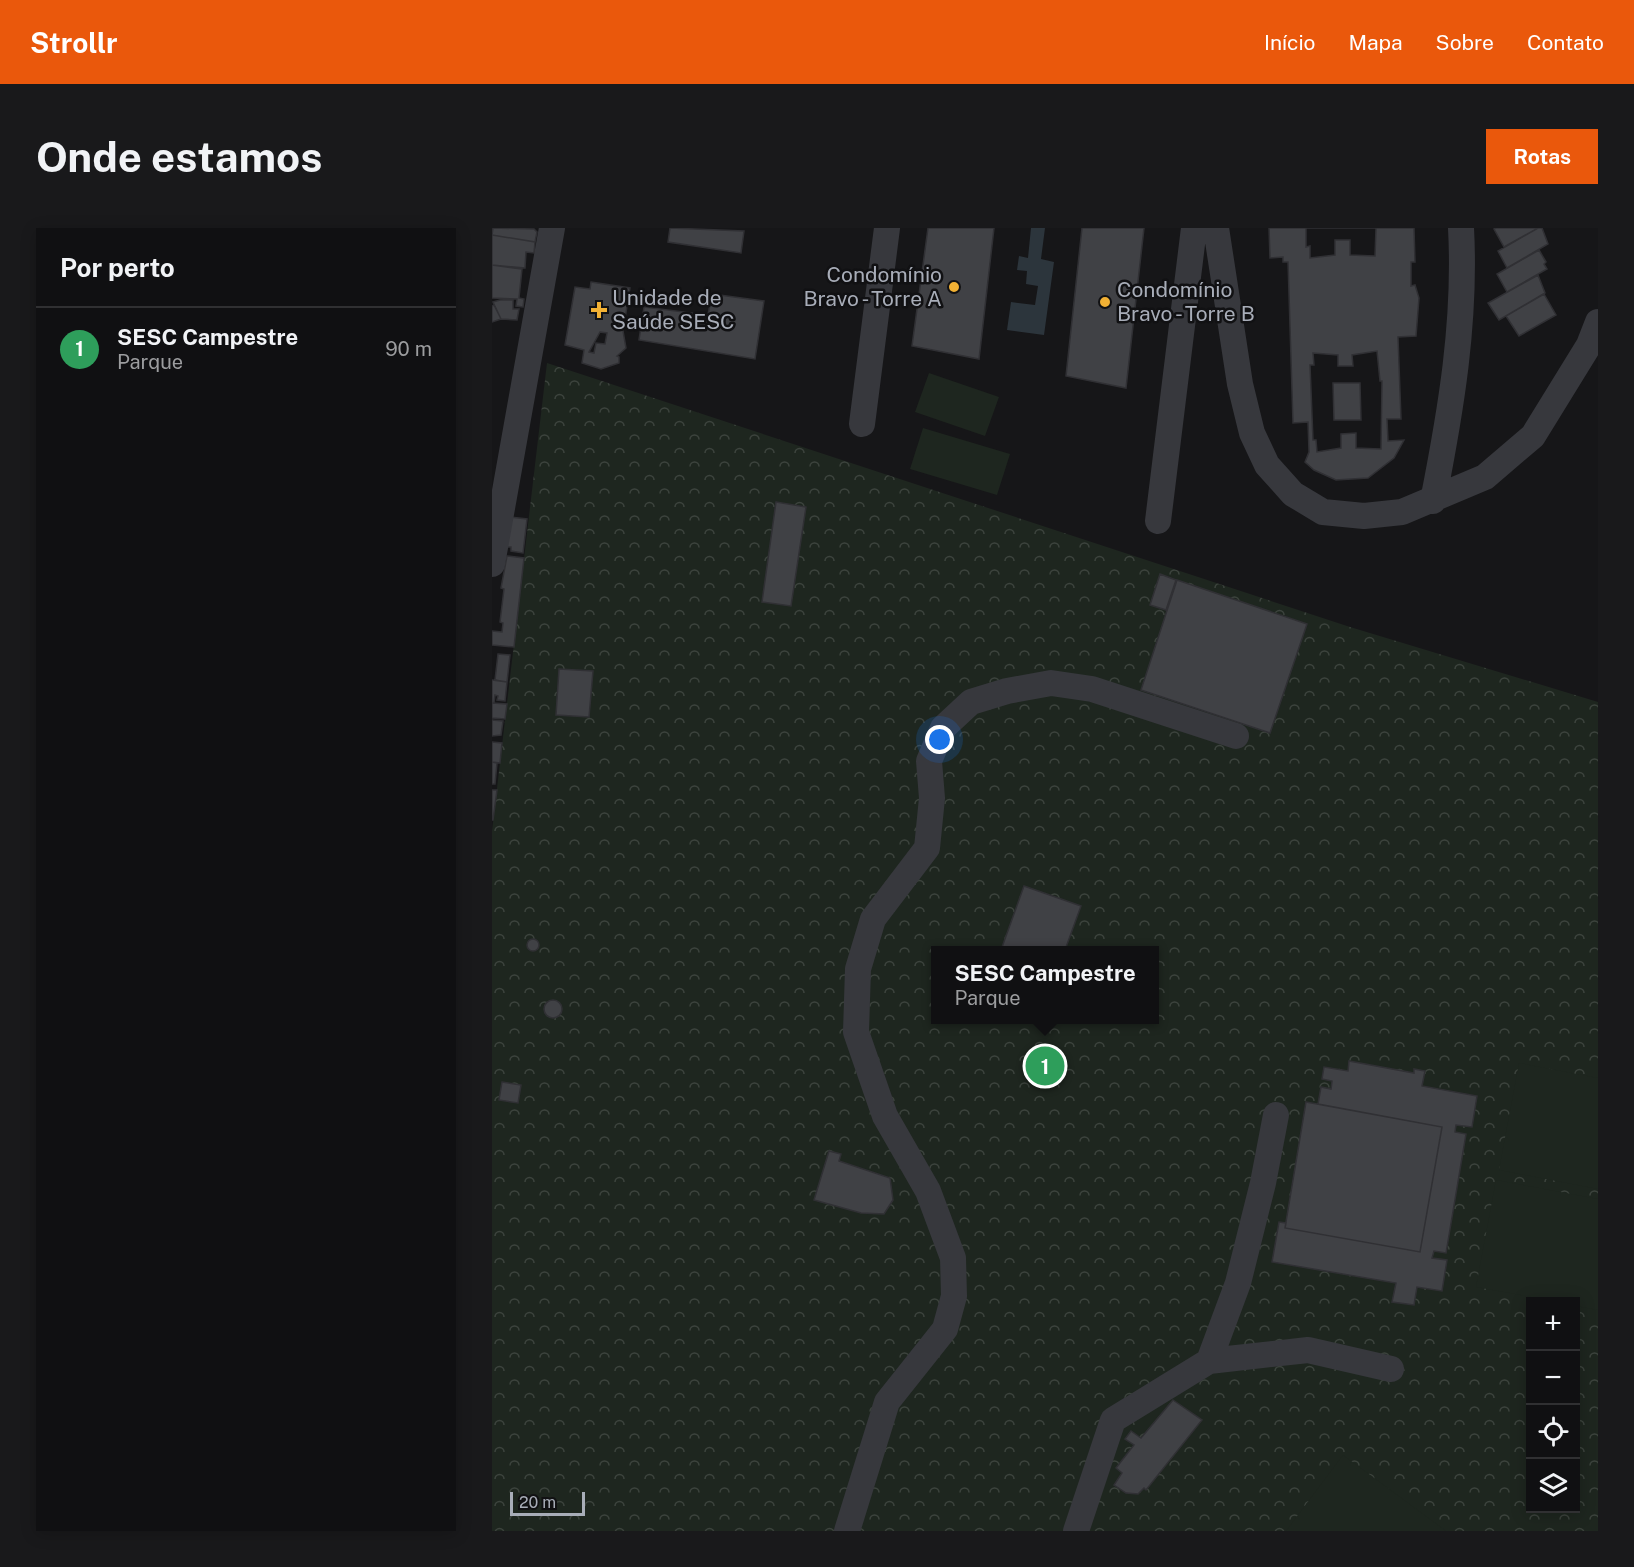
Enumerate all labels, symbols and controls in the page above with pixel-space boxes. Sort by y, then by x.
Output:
text: Strollr [30,26,118,59]
text: Início [1264,30,1315,55]
text: Mapa [1348,30,1403,55]
text: Sobre [1436,30,1494,55]
text: Contato [1527,30,1604,55]
button: Rotas [1486,129,1598,184]
text: Onde estamos [36,132,322,181]
text: Por perto [60,252,175,283]
place label: Condomínio Bravo - Torre A [803,262,942,311]
place label: Condomínio Bravo - Torre B [1117,277,1255,326]
marker: Condomínio Bravo - Torre A [947,280,961,294]
place label: Unidade de Saúde SESC [612,285,735,334]
marker: Condomínio Bravo - Torre B [1098,295,1112,309]
marker: Unidade de Saúde SESC [590,301,608,319]
text: SESC Campestre [117,324,298,350]
text: 1 [75,337,84,361]
text: 90 m [385,337,432,361]
text: Parque [117,350,183,374]
your location [925,725,954,754]
popup [931,946,1159,1024]
text: SESC Campestre [954,960,1136,986]
text: Parque [954,986,1021,1010]
pin: 1 [1026,1044,1064,1088]
map controls [1526,1297,1580,1513]
button: + [1526,1297,1580,1351]
button: − [1526,1351,1580,1405]
button: locate [1526,1405,1580,1459]
button: layers [1526,1459,1580,1513]
scale bar [510,1489,585,1516]
text: 20 m [519,1493,556,1512]

